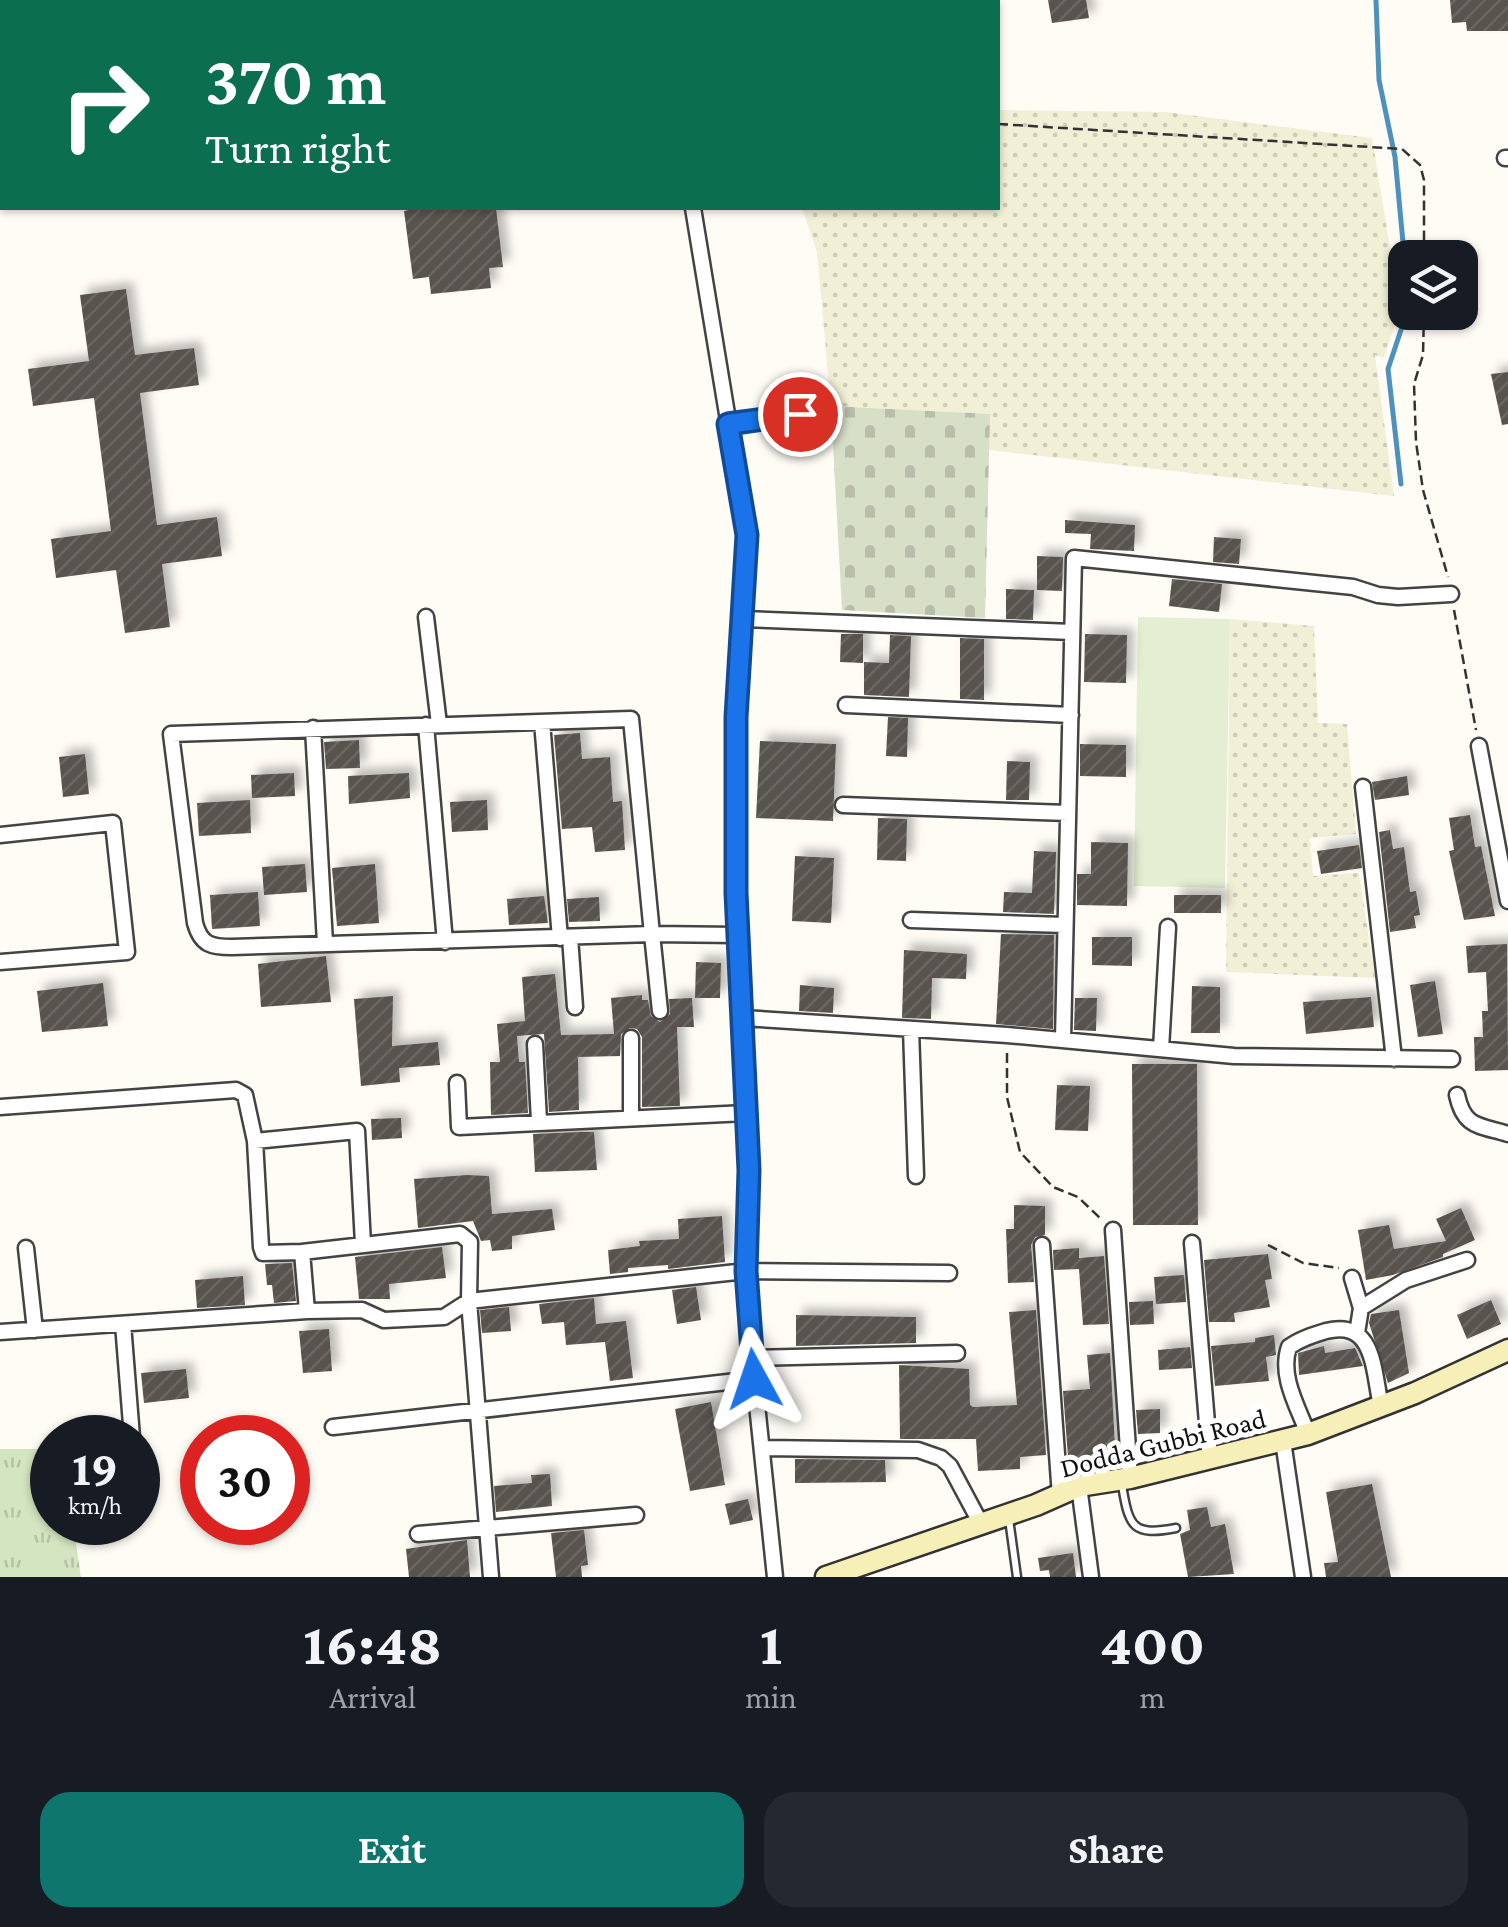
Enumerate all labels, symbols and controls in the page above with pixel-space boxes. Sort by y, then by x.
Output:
icon: right [40,40,170,170]
text: 370 m [205,41,386,119]
text: Turn right [205,123,390,173]
map controls [1388,240,1478,330]
button: layers [1388,240,1478,330]
pin [758,372,843,457]
icon: arrive [773,387,828,442]
position arrow [702,1327,806,1431]
street label: Dodda Gubbi Road [1057,1402,1269,1484]
speed limit sign: 30 [180,1415,310,1545]
text: 19 [72,1440,118,1496]
text: km/h [68,1492,122,1519]
text: 16:48 [303,1610,442,1677]
text: 1 [760,1610,782,1677]
text: 400 [1100,1610,1205,1677]
text: Arrival [329,1679,416,1715]
text: min [745,1679,797,1715]
text: m [1139,1679,1165,1715]
button: Exit [40,1792,744,1907]
button: Share [764,1792,1468,1907]

